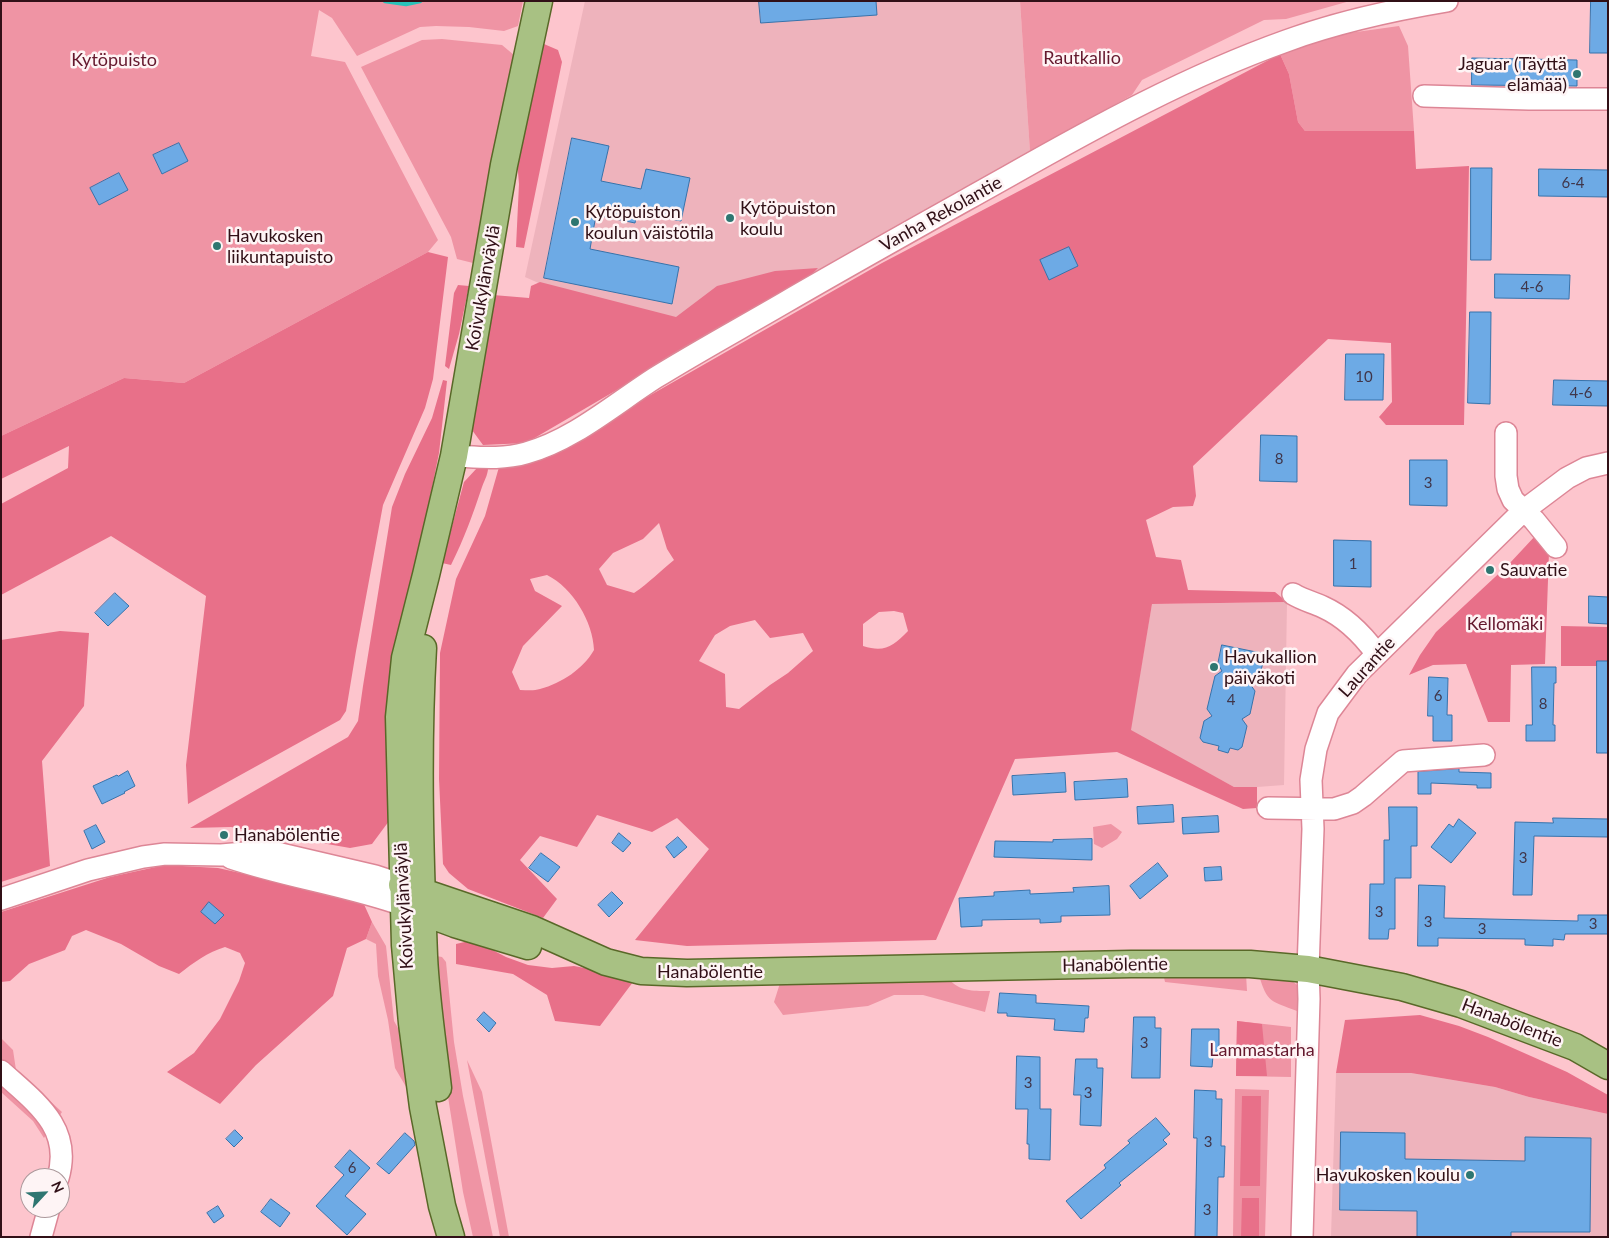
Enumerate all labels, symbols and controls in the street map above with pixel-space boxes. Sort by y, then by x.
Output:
park label: Rautkallio [1043,47,1121,69]
park label: Kytöpuisto [71,49,157,71]
place label: Jaguar (Täyttä elämää) [1458,53,1567,96]
marker: Jaguar (Täyttä elämää) [1571,68,1583,80]
street label: Vanha Rekolantie [876,172,1006,256]
house number: 6-4 [1562,174,1584,192]
place label: Kytöpuiston koulu [740,197,836,240]
place label: Kytöpuiston koulun väistötila [585,201,714,243]
marker: Kytöpuiston koulu [724,212,736,224]
marker: Kytöpuiston koulun väistötila [569,216,581,228]
street label: Koivukylänväylä [461,224,505,352]
place label: Havukosken liikuntapuisto [227,225,333,268]
marker: Havukosken liikuntapuisto [211,240,223,252]
house number: 4-6 [1521,278,1543,296]
house number: 10 [1355,368,1373,386]
house number: 4-6 [1570,384,1592,402]
house number: 8 [1275,450,1283,468]
house number: 3 [1424,474,1432,492]
house number: 1 [1349,555,1357,573]
place label: Sauvatie [1500,559,1567,581]
marker: Sauvatie [1484,564,1496,576]
park label: Kellomäki [1467,613,1543,635]
street label: Laurantie [1334,632,1400,702]
place label: Havukallion päiväkoti [1224,646,1317,689]
marker: Havukallion päiväkoti [1208,661,1220,673]
house number: 6 [1434,687,1442,705]
house number: 4 [1227,691,1235,709]
house number: 8 [1539,695,1547,713]
place label: Hanabölentie [234,824,340,846]
marker: Hanabölentie [218,829,230,841]
street label: Koivukylänväylä [390,842,418,970]
house number: 3 [1519,849,1527,867]
house number: 3 [1375,903,1383,921]
house number: 3 [1424,913,1432,931]
house number: 3 [1589,915,1597,933]
house number: 3 [1478,920,1486,938]
street label: Hanabölentie [1062,953,1168,977]
street label: Hanabölentie [657,961,763,983]
street label: Hanabölentie [1459,994,1565,1052]
house number: 3 [1140,1034,1148,1052]
park label: Lammastarha [1209,1039,1315,1061]
house number: 3 [1024,1074,1032,1092]
house number: 3 [1084,1084,1092,1102]
house number: 3 [1204,1133,1212,1151]
house number: 6 [348,1159,356,1177]
place label: Havukosken koulu [1316,1164,1460,1186]
north arrow [20,1168,70,1218]
marker: Havukosken koulu [1464,1169,1476,1181]
text: N [48,1178,68,1195]
house number: 3 [1203,1201,1211,1219]

